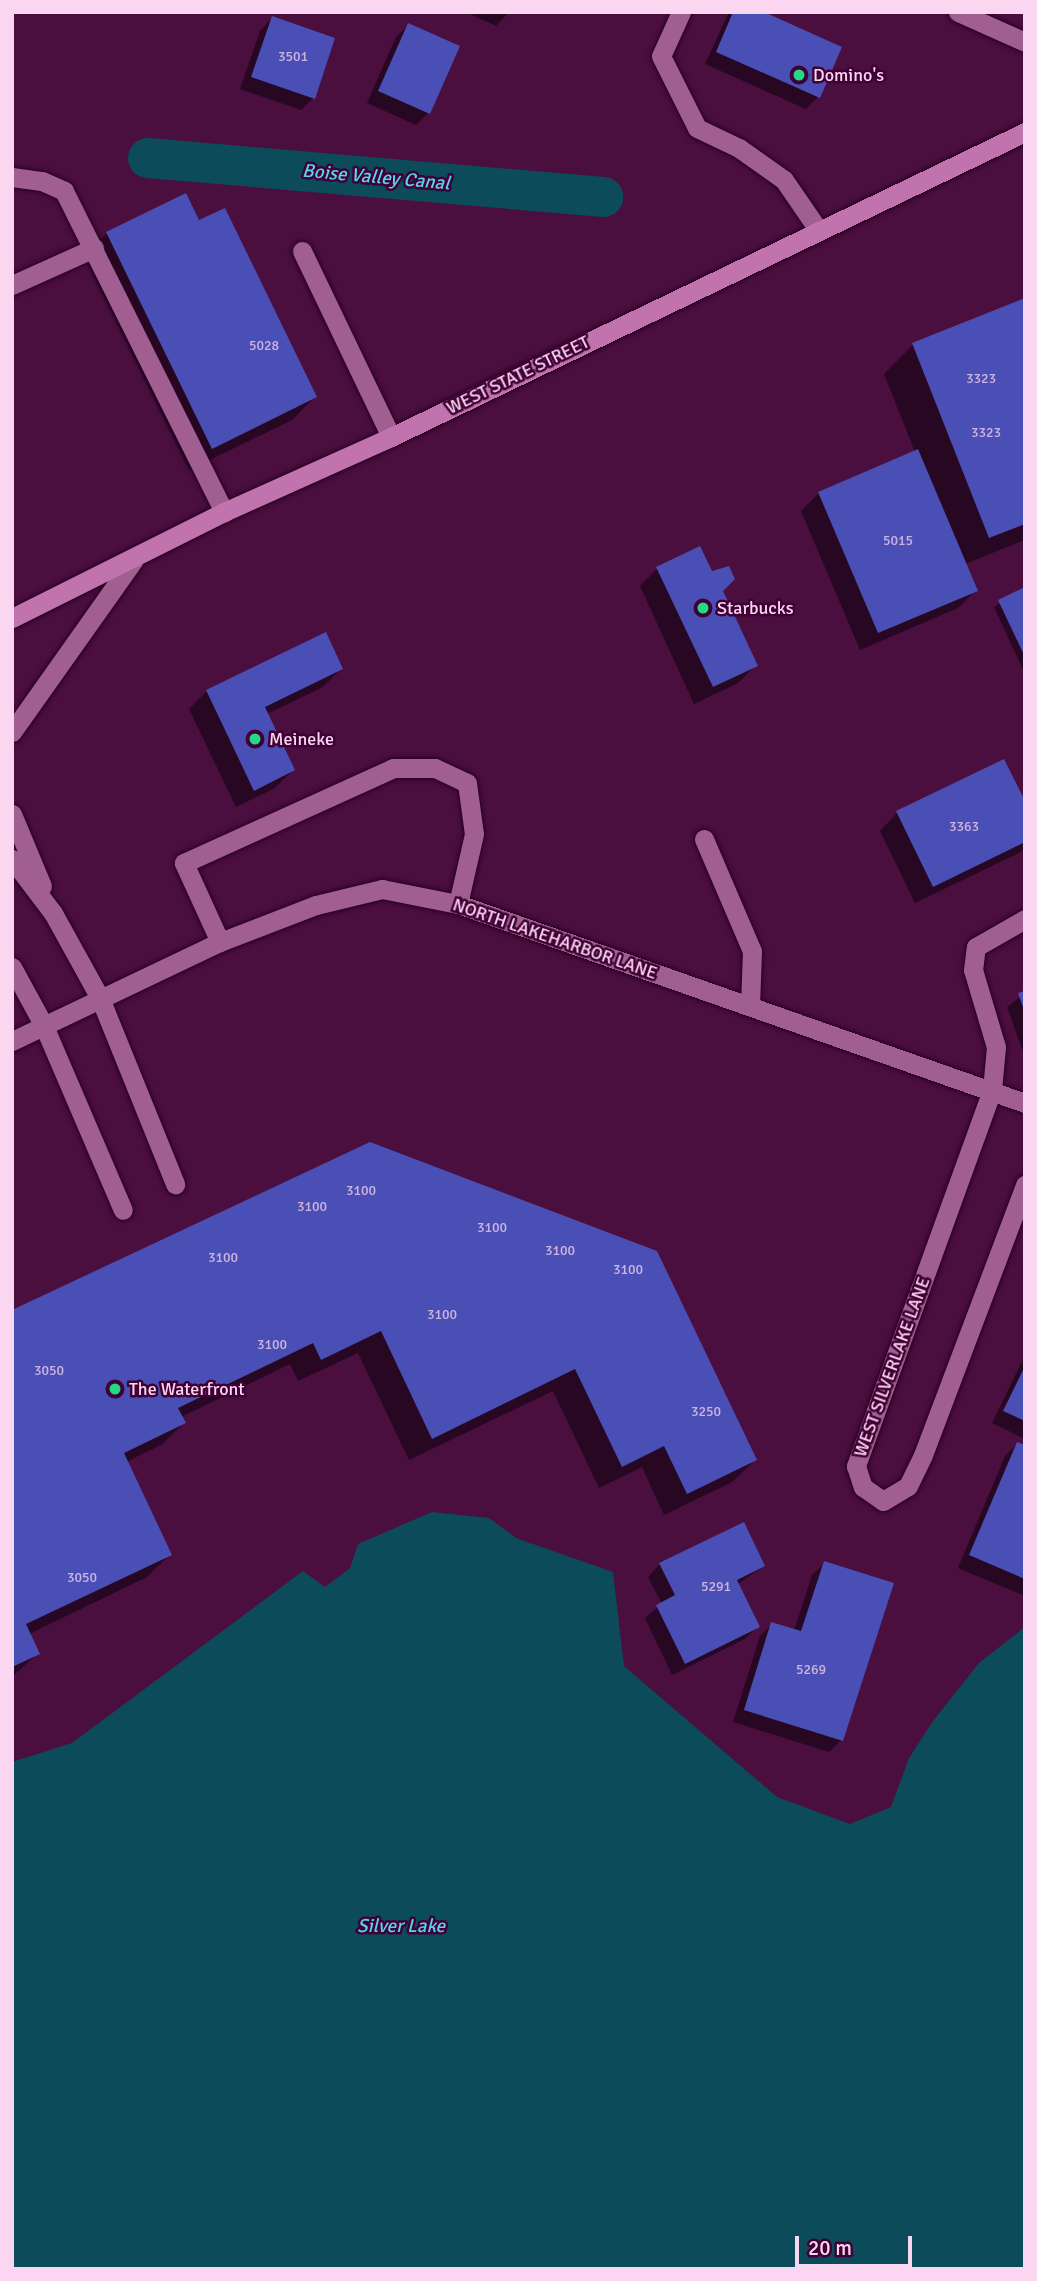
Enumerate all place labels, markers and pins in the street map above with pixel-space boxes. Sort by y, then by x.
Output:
place label: Domino's [813,64,884,86]
marker: Domino's [791,67,807,83]
place label: Starbucks [717,597,794,619]
marker: Starbucks [695,600,711,616]
place label: Meineke [269,728,334,750]
marker: Meineke [247,731,263,747]
place label: The Waterfront [129,1378,245,1400]
marker: The Waterfront [107,1381,123,1397]

